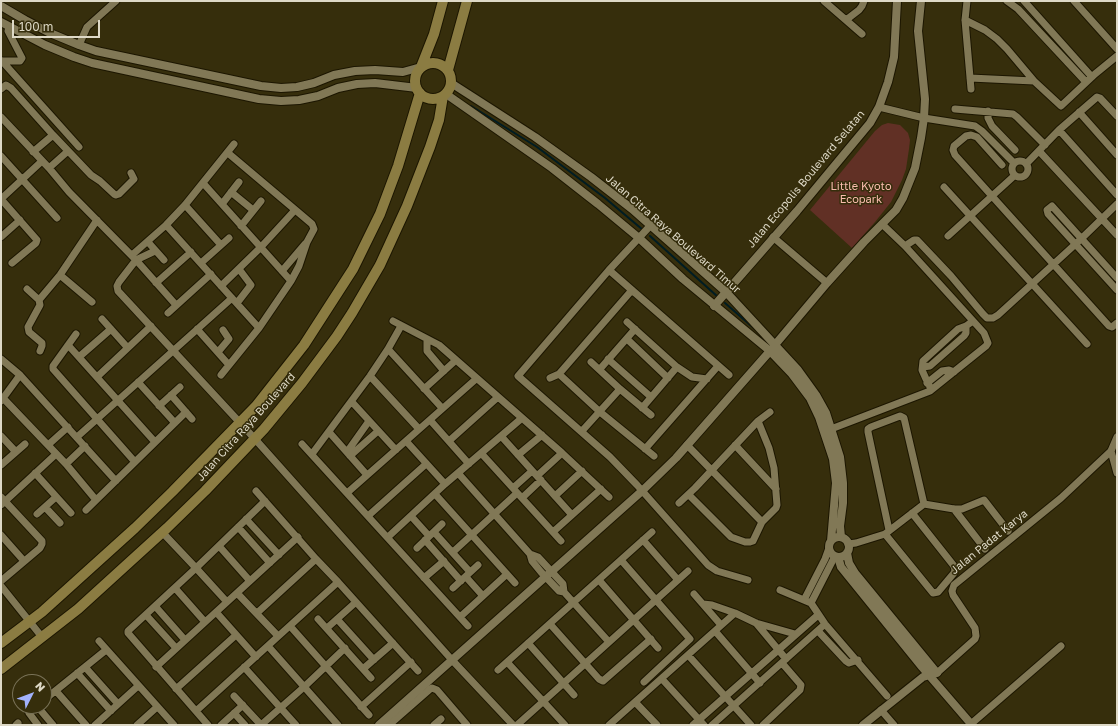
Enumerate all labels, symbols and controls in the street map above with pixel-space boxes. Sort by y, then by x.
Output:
scale bar [14,12,102,38]
text: 100 m [19,19,53,34]
street label: Jalan Ecopolis Boulevard Selatan [745,108,867,250]
street label: Jalan Citra Raya Boulevard Timur [603,172,743,296]
park label: Little Kyoto Ecopark [830,180,892,206]
street label: Jalan Citra Raya Boulevard [194,370,298,484]
street label: Jalan Padat Karya [948,507,1030,577]
north arrow [12,674,52,714]
text: N [33,679,48,694]

